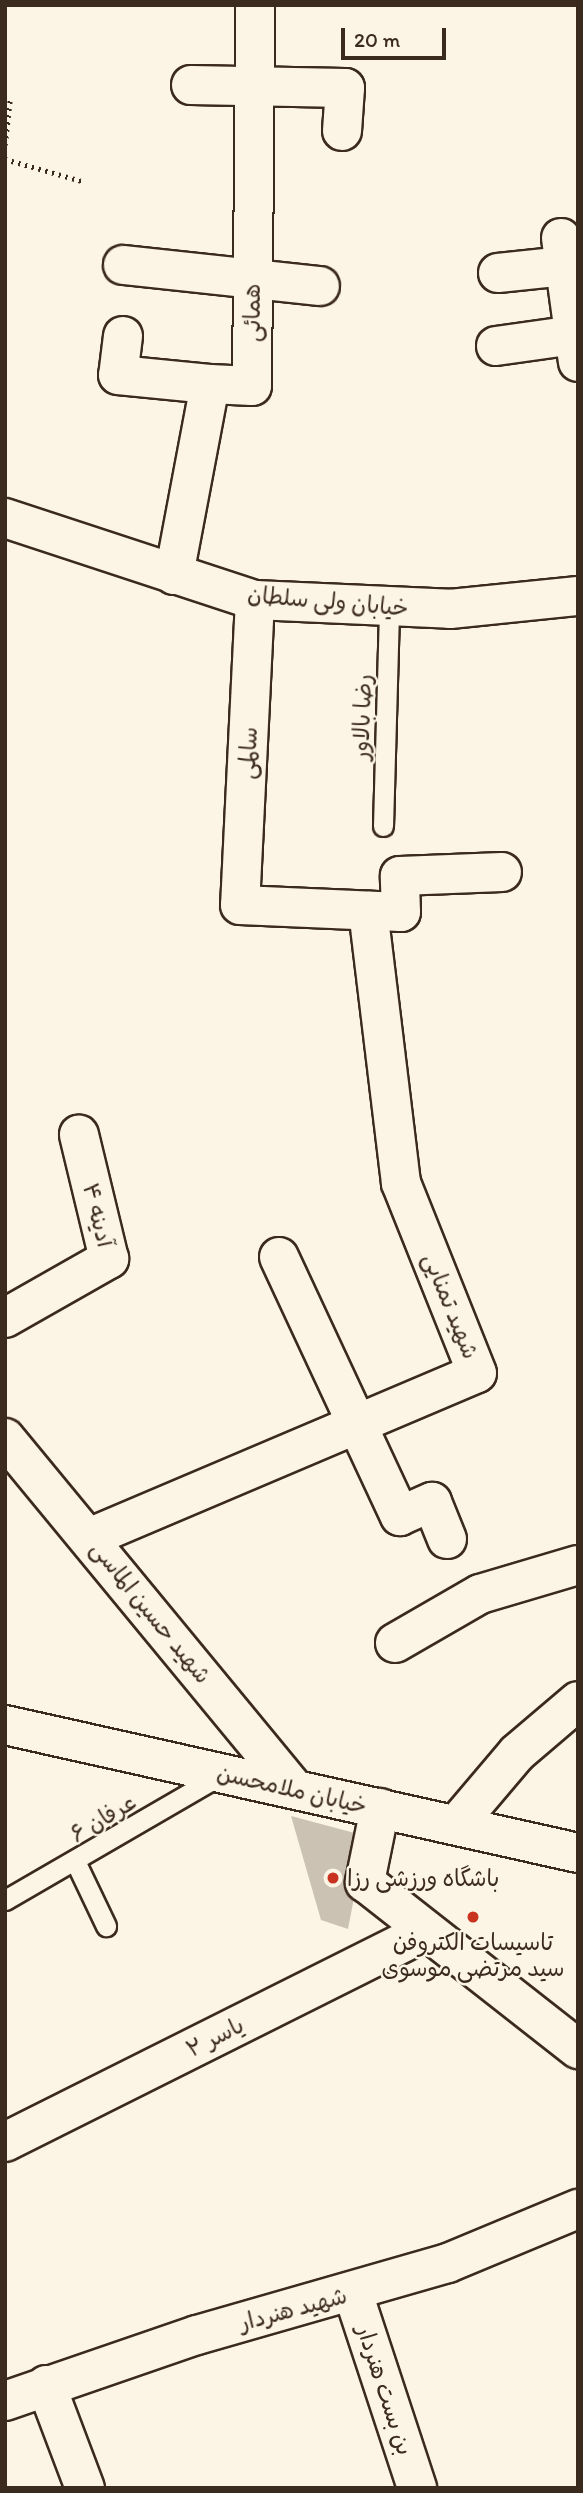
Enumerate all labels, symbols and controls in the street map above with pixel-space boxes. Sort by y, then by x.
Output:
scale bar [345,14,450,58]
text: 20 m [354,27,400,52]
street label: همائی [238,284,266,342]
street label: خیابان ولی سلطان [246,580,410,622]
street label: رضا بالاور [347,674,377,760]
street label: سالمی [233,726,263,780]
street label: آدینه ۴ [77,1180,119,1250]
street label: شهید تمنایی [417,1249,485,1363]
street label: شهید حسین الماسی [85,1535,217,1689]
street label: خیابان ملامحسن [214,1758,370,1820]
street label: عرفان ۶ [65,1788,141,1848]
place label: باشگاه ورزشی رزا [347,1864,499,1892]
marker: باشگاه ورزشی رزا [325,1870,341,1886]
marker: تاسیسات الکتروفن سید مرتضی موسوی [465,1909,481,1925]
place label: تاسیسات الکتروفن سید مرتضی موسوی [381,1928,565,1982]
street label: یاسر ۲ [182,2011,248,2063]
street label: شهید هنردار [236,2281,350,2337]
street label: بن بست هنردار [351,2321,419,2459]

